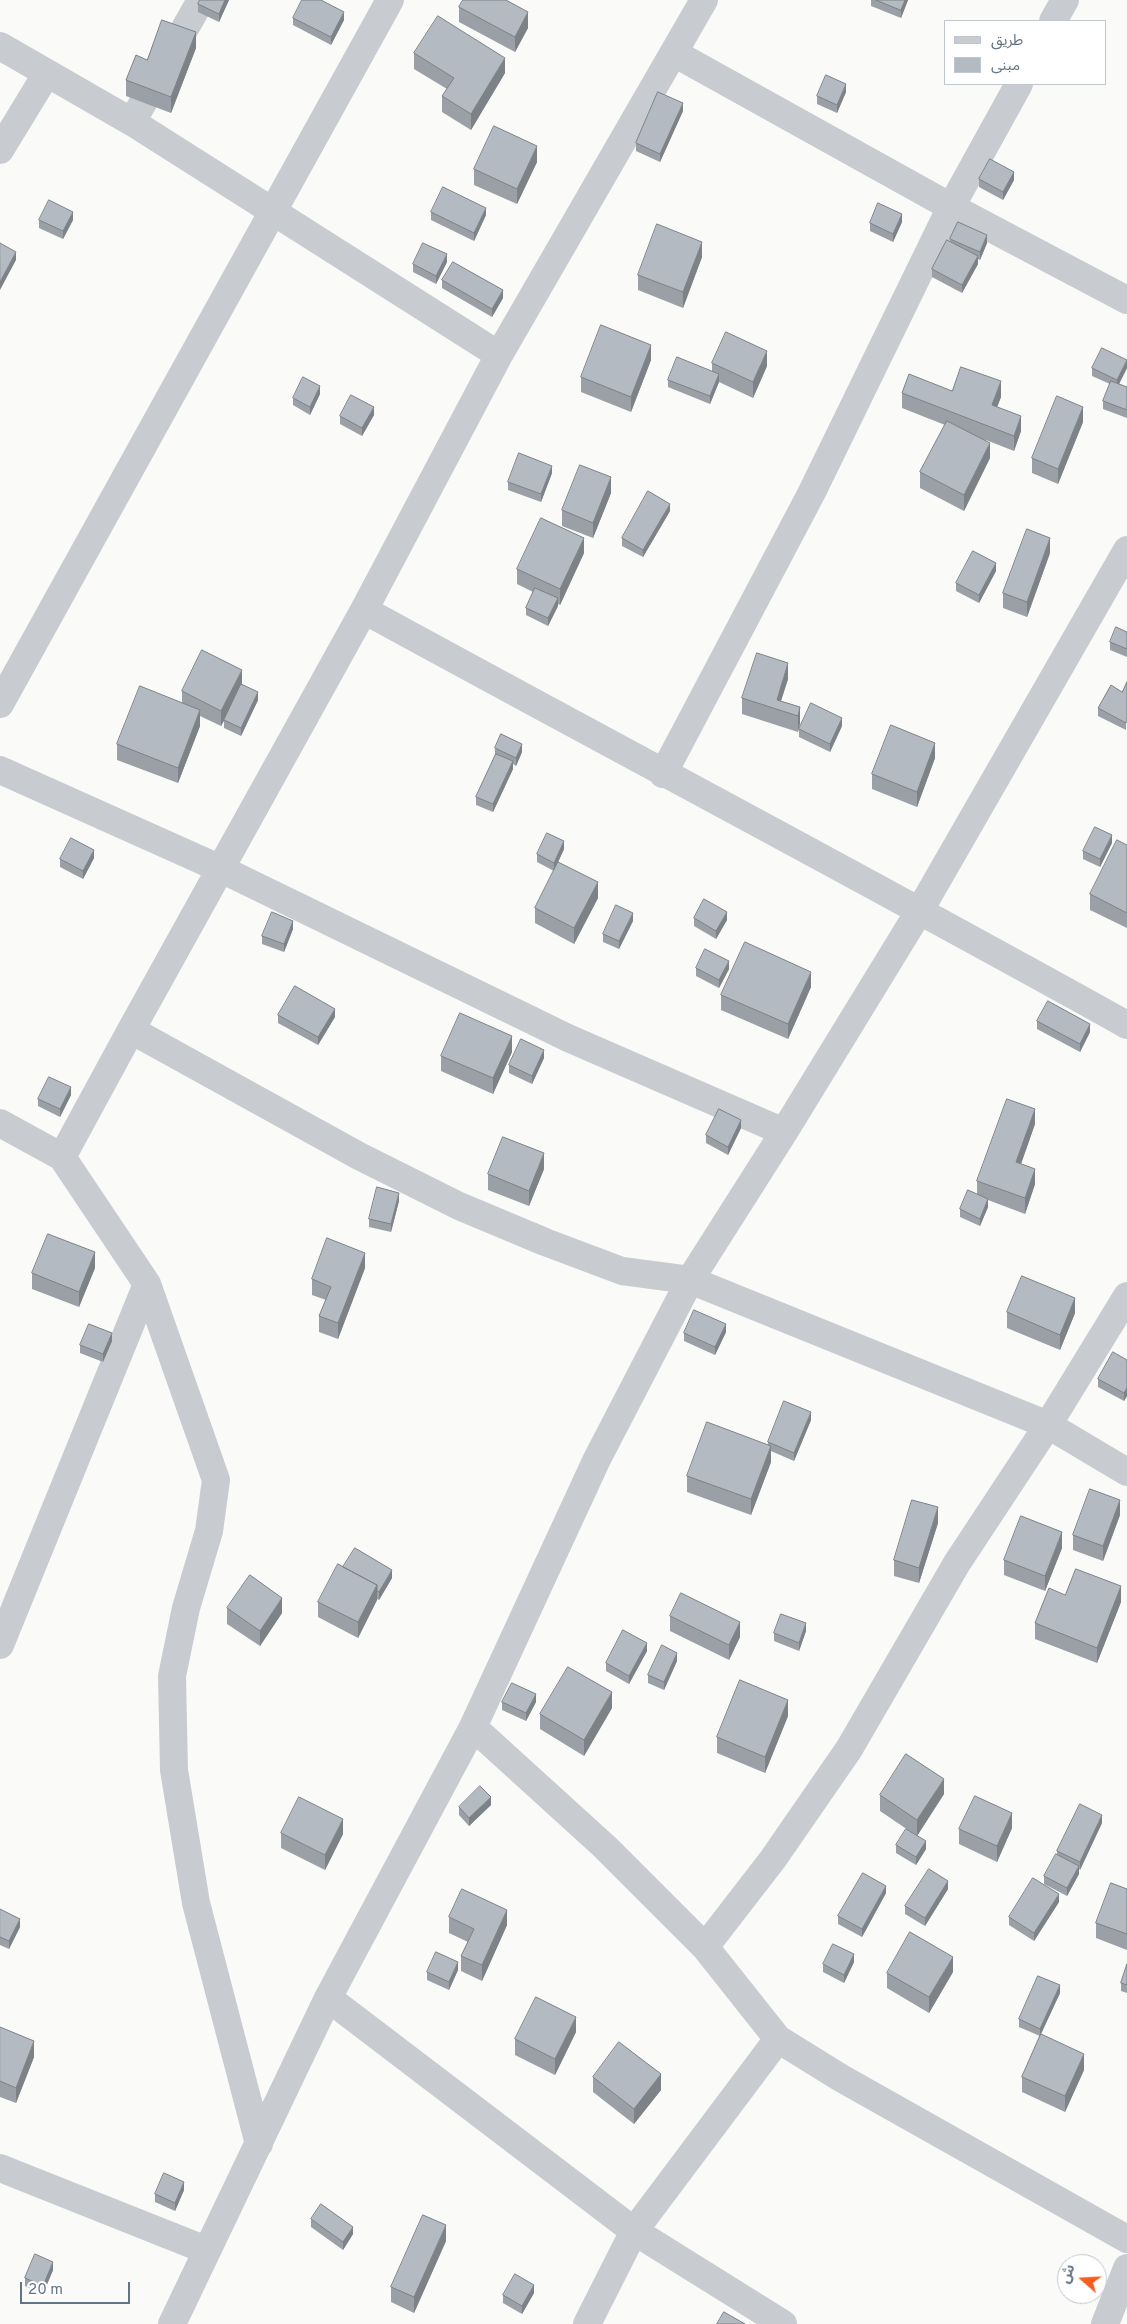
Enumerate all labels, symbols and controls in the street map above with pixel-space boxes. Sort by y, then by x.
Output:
legend [944,20,1107,85]
text: طريق [991,32,1023,51]
text: مبنى [991,57,1020,76]
north arrow [1057,2254,1107,2304]
text: ش [1057,2262,1079,2286]
scale bar [22,2272,132,2304]
text: 20 m [28,2281,63,2300]

